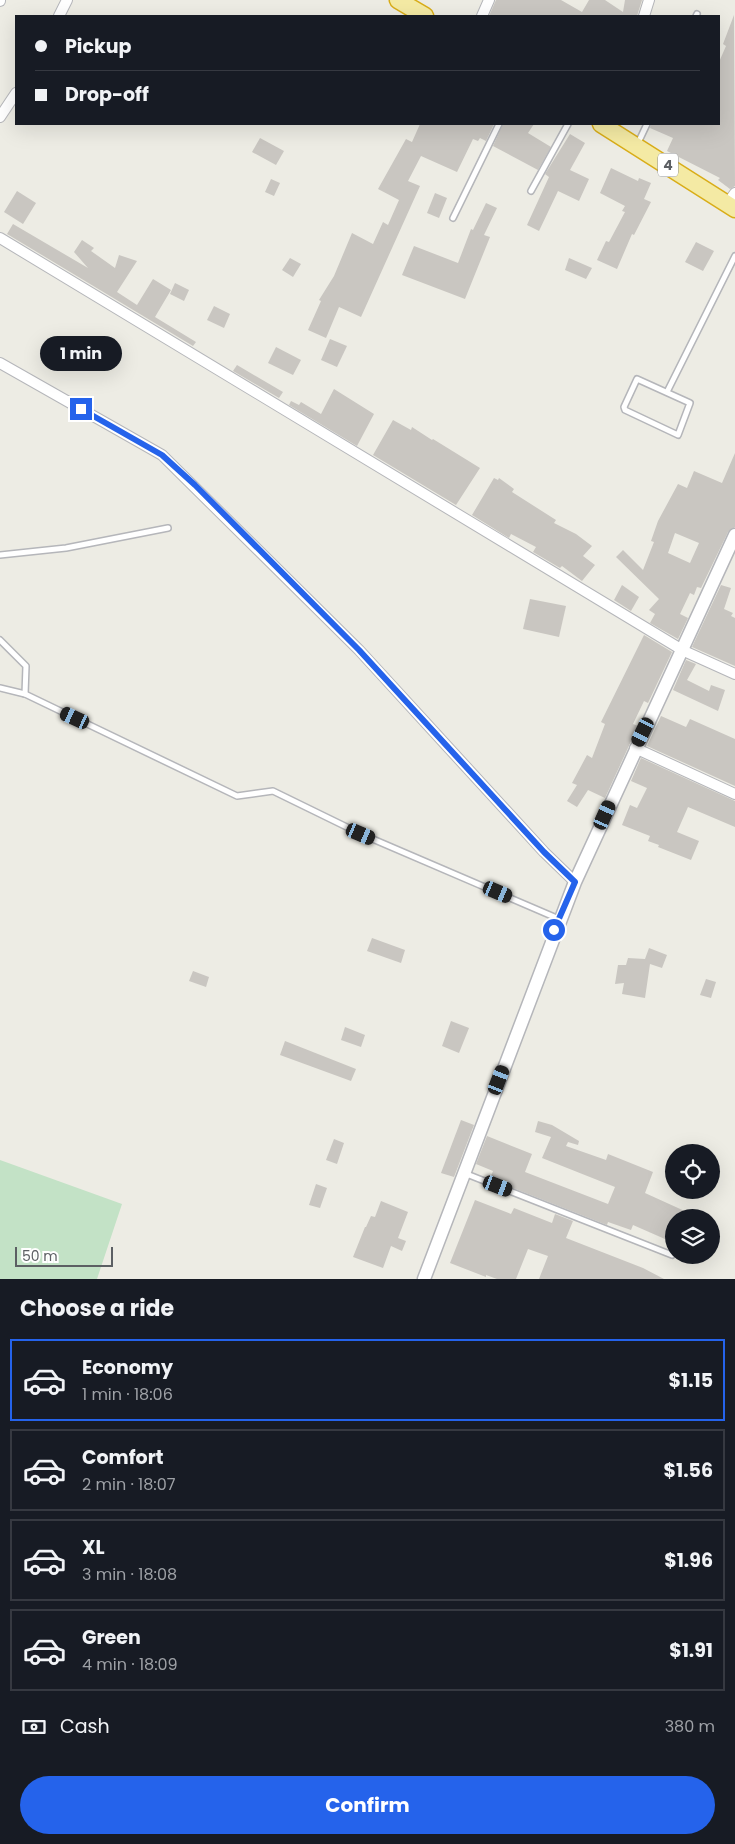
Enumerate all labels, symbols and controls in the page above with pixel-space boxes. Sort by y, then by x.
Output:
text: Pickup [65,33,131,60]
text: Drop-off [65,81,149,108]
road number: 4 [658,154,678,176]
callout: 1 min [40,336,122,372]
text: 1 min [60,342,102,365]
route end [70,398,92,420]
car [58,705,91,731]
car [629,715,656,749]
car [592,798,617,832]
car [344,821,377,847]
car [481,879,514,905]
route start [543,919,565,941]
car [486,1063,511,1097]
map controls [665,1144,720,1264]
button: locate [665,1144,720,1199]
car [481,1174,514,1198]
button: layers [665,1209,720,1264]
scale bar [15,1244,112,1267]
text: 50 m [22,1246,58,1266]
text: Choose a ride [20,1293,174,1324]
text: Economy [82,1354,173,1381]
icon: car [22,1358,67,1403]
text: $1.15 [669,1367,713,1394]
text: 1 min · 18:06 [82,1383,173,1406]
text: Comfort [82,1444,164,1471]
icon: car [22,1448,67,1493]
text: $1.56 [664,1457,713,1484]
text: 2 min · 18:07 [82,1473,175,1496]
text: XL [82,1534,105,1561]
icon: car [22,1538,67,1583]
text: $1.96 [664,1547,713,1574]
text: 3 min · 18:08 [82,1563,177,1586]
text: Green [82,1624,141,1651]
icon: car [22,1628,67,1673]
text: $1.91 [669,1637,713,1664]
text: 4 min · 18:09 [82,1653,178,1676]
icon: cash [20,1713,48,1741]
text: Cash [60,1713,110,1740]
text: 380 m [665,1715,715,1738]
button: Confirm [20,1776,715,1834]

